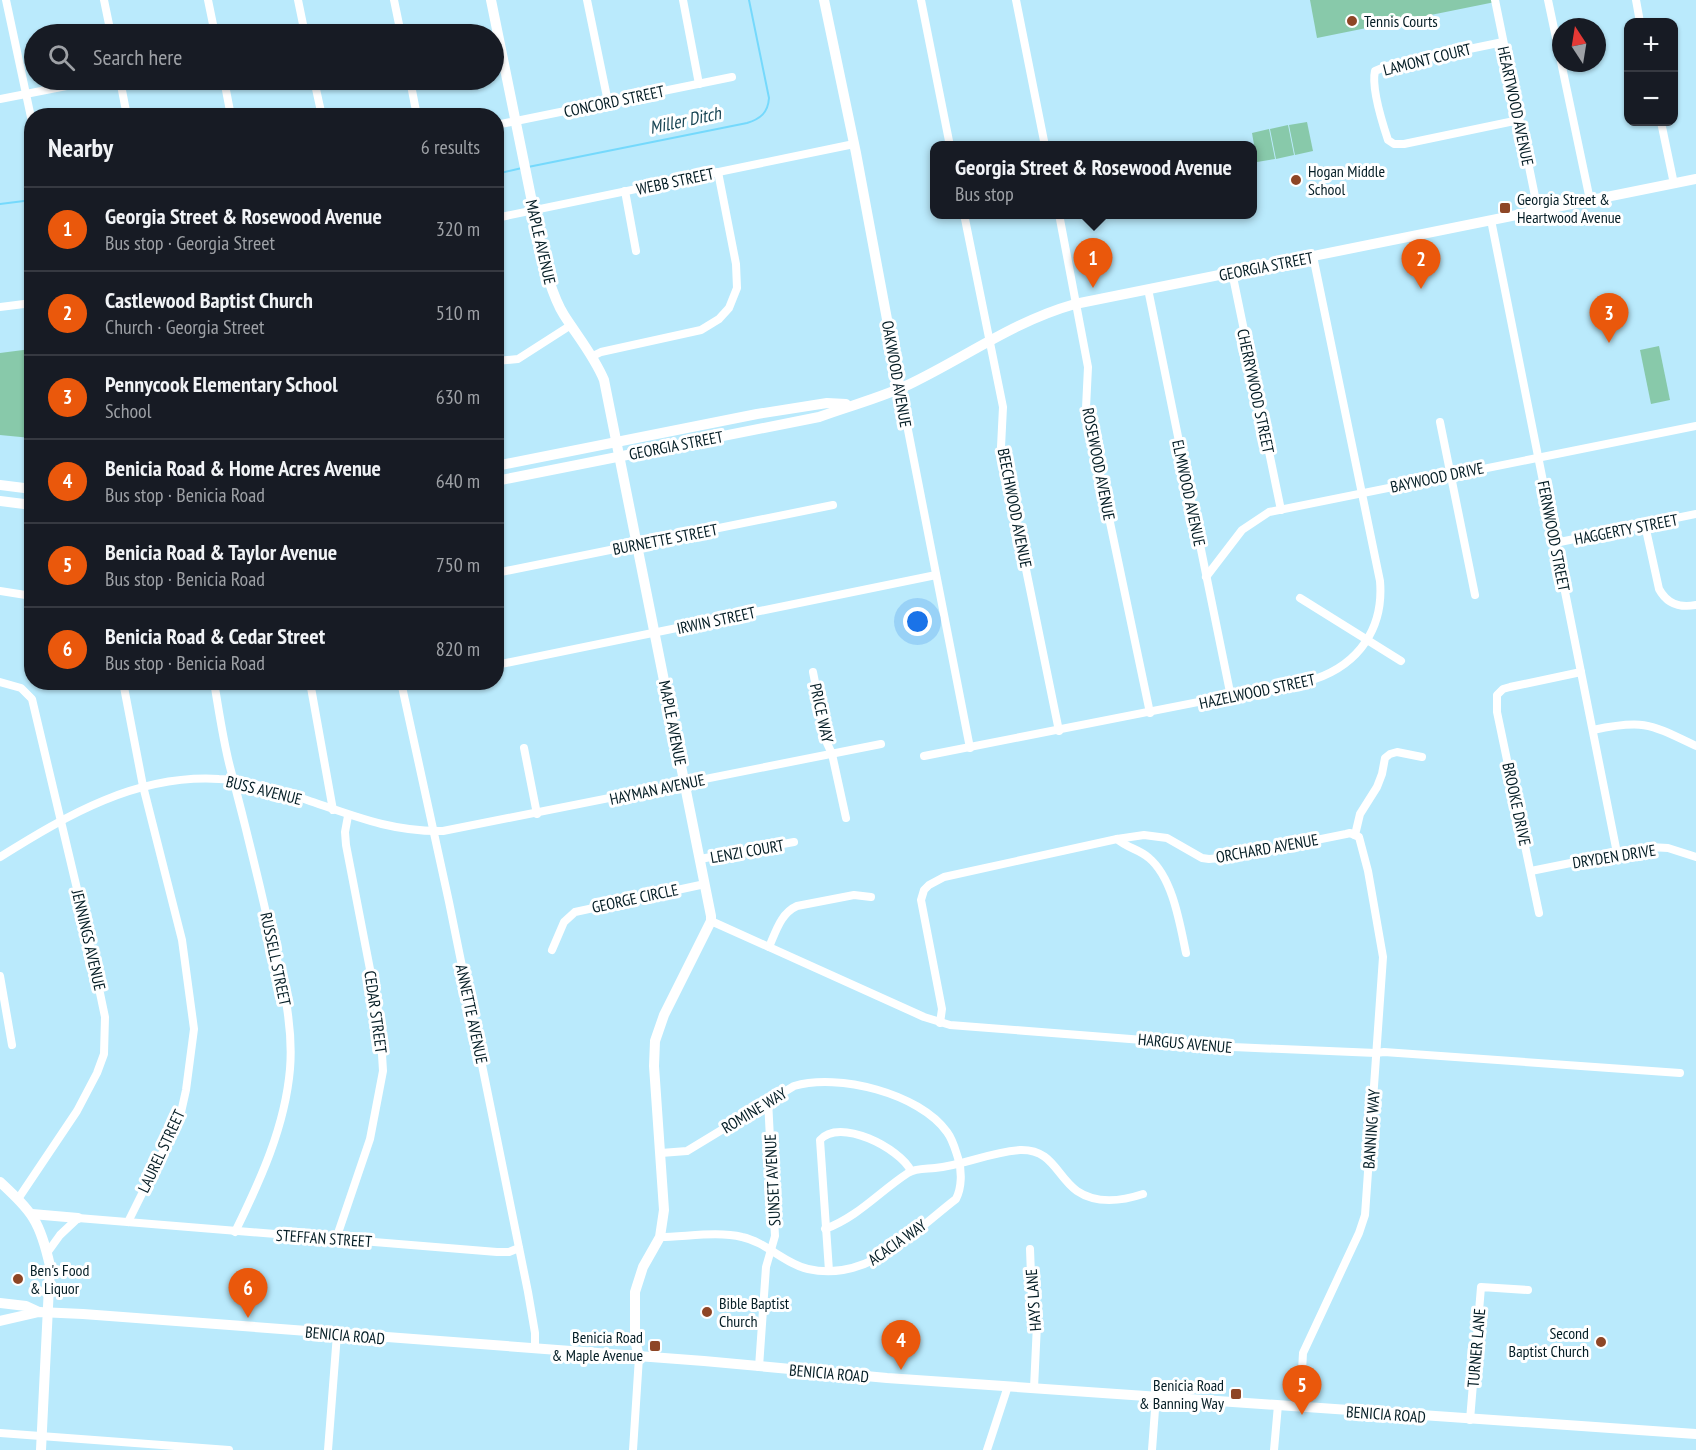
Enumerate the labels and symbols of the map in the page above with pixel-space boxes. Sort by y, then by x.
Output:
place label: Tennis Courts [1364,11,1438,31]
marker: Tennis Courts [1345,14,1359,28]
north arrow [1552,18,1606,72]
street label: LAMONT COURT [1381,38,1473,80]
street label: HEARTWOOD AVENUE [1494,45,1538,168]
street label: CONCORD STREET [562,81,666,121]
water label: Miller Ditch [647,101,724,139]
place label: Hogan Middle School [1308,161,1385,199]
street label: WEBB STREET [634,163,716,199]
marker: Hogan Middle School [1289,173,1303,187]
place label: Georgia Street & Heartwood Avenue [1517,189,1621,227]
street label: MAPLE AVENUE [522,198,560,287]
marker: Georgia Street & Heartwood Avenue [1498,201,1512,215]
pin: 1 [1074,238,1112,288]
pin: 2 [1402,240,1440,289]
street label: GEORGIA STREET [1217,247,1315,285]
pin: 3 [1590,294,1628,343]
street label: OAKWOOD AVENUE [878,319,916,429]
street label: CHERRYWOOD STREET [1233,327,1279,455]
street label: ROSEWOOD AVENUE [1078,406,1120,522]
street label: GEORGIA STREET [627,426,725,464]
street label: ELMWOOD AVENUE [1168,438,1210,548]
street label: BEECHWOOD AVENUE [994,446,1036,570]
street label: BAYWOOD DRIVE [1388,457,1486,497]
street label: FERNWOOD STREET [1533,479,1575,593]
street label: HAGGERTY STREET [1573,509,1679,549]
street label: BURNETTE STREET [611,519,719,559]
street label: IRWIN STREET [675,602,757,638]
your location [903,607,932,636]
street label: HAZELWOOD STREET [1197,669,1317,713]
street label: MAPLE AVENUE [655,679,691,767]
street label: PRICE WAY [806,681,838,745]
street label: BROOKE DRIVE [1498,761,1536,848]
street label: HAYMAN AVENUE [608,769,707,809]
street label: BUSS AVENUE [224,771,304,809]
street label: ORCHARD AVENUE [1214,829,1320,867]
street label: LENZI COURT [709,835,785,867]
street label: DRYDEN DRIVE [1571,840,1657,872]
street label: GEORGE CIRCLE [590,879,680,917]
street label: JENNINGS AVENUE [67,887,110,993]
street label: RUSSELL STREET [256,910,296,1008]
street label: ANNETTE AVENUE [452,962,492,1066]
street label: CEDAR STREET [360,969,392,1055]
street label: HARGUS AVENUE [1137,1029,1233,1057]
street label: ROMINE WAY [718,1082,791,1137]
street label: BANNING WAY [1358,1088,1384,1170]
street label: LAUREL STREET [133,1106,189,1196]
street label: SUNSET AVENUE [760,1133,784,1227]
street label: ACACIA WAY [864,1214,931,1269]
street label: STEFFAN STREET [275,1225,373,1251]
place label: Ben's Food & Liquor [30,1260,89,1298]
pin: 6 [228,1268,268,1318]
street label: HAYS LANE [1021,1268,1045,1332]
marker: Ben's Food & Liquor [11,1272,25,1286]
place label: Bible Baptist Church [719,1293,790,1331]
marker: Bible Baptist Church [700,1305,714,1319]
street label: TURNER LANE [1463,1307,1489,1388]
pin: 4 [882,1320,920,1370]
street label: BENICIA ROAD [304,1322,386,1348]
place label: Second Baptist Church [1509,1323,1589,1361]
place label: Benicia Road & Maple Avenue [552,1327,643,1365]
marker: Second Baptist Church [1594,1335,1608,1349]
marker: Benicia Road & Maple Avenue [648,1339,662,1353]
street label: BENICIA ROAD [788,1360,870,1386]
pin: 5 [1282,1366,1322,1415]
place label: Benicia Road & Banning Way [1139,1375,1224,1413]
marker: Benicia Road & Banning Way [1229,1387,1243,1401]
street label: BENICIA ROAD [1345,1401,1427,1427]

